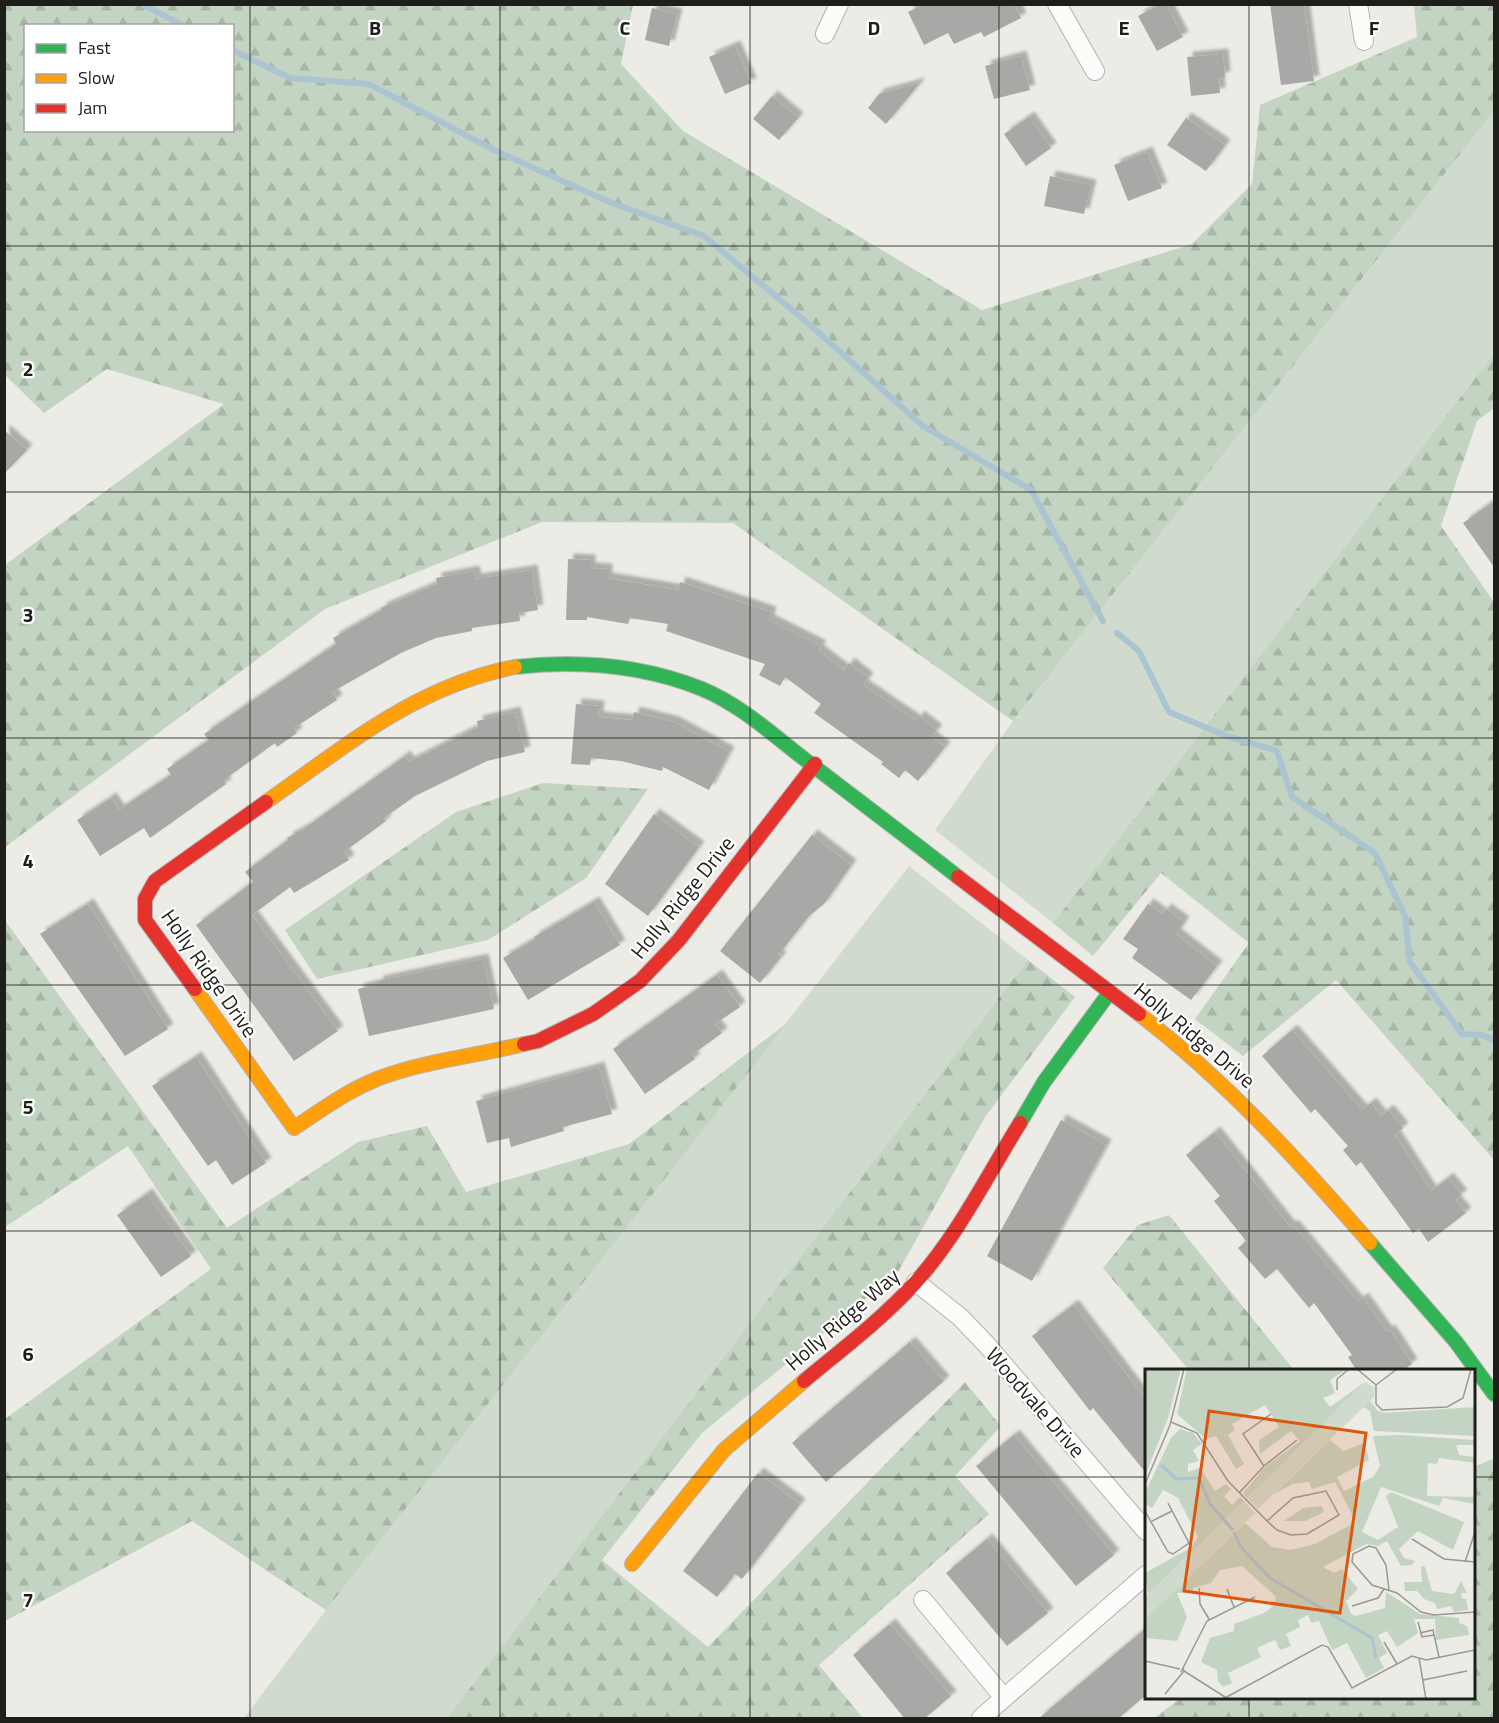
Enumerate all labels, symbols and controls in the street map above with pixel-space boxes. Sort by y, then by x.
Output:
text: B [369,12,381,43]
text: C [620,12,631,43]
text: D [868,12,880,43]
text: E [1118,12,1130,43]
text: F [1369,12,1380,43]
legend [24,24,234,132]
text: Fast [78,34,111,61]
text: Slow [78,64,115,91]
text: Jam [78,94,107,121]
text: 2 [22,353,34,384]
text: 3 [22,599,34,630]
street label: Holly Ridge Drive [622,829,742,965]
text: 4 [22,845,34,876]
street label: Holly Ridge Drive [154,902,266,1044]
street label: Holly Ridge Drive [1127,974,1263,1096]
text: 5 [22,1091,34,1122]
street label: Holly Ridge Way [777,1260,907,1378]
text: 6 [22,1338,34,1369]
street label: Woodvale Drive [979,1339,1093,1465]
inset map [1145,1369,1475,1699]
text: 7 [22,1584,34,1615]

